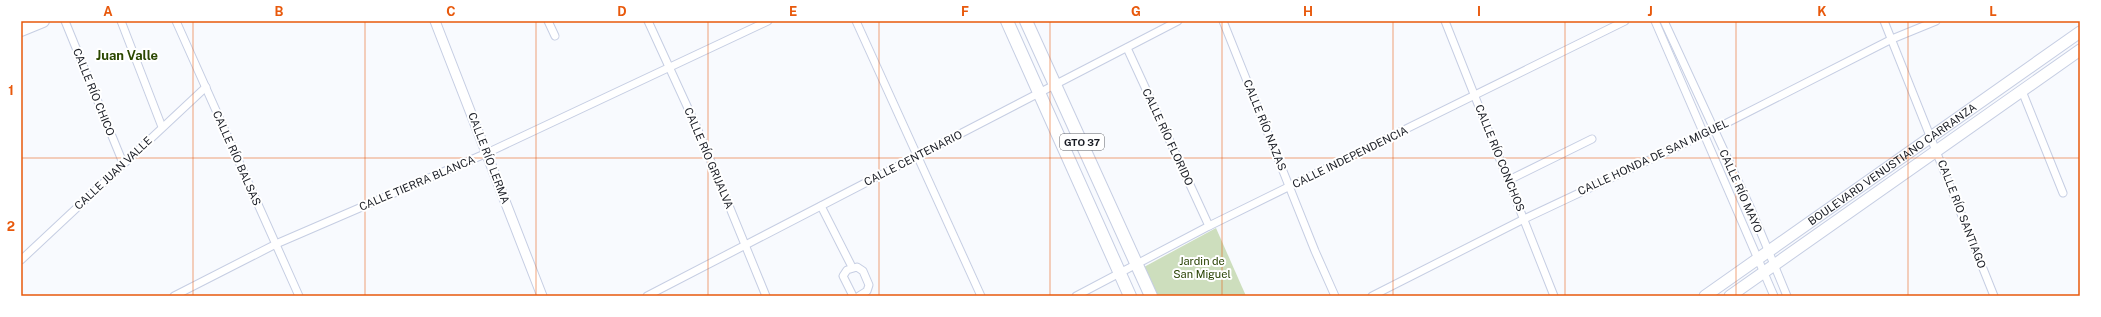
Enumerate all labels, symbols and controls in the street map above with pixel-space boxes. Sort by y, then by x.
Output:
text: A [103,4,113,19]
text: B [275,4,284,19]
text: C [446,4,456,19]
text: D [617,4,627,19]
text: E [789,4,797,19]
text: F [961,4,969,19]
text: G [1131,4,1141,19]
text: H [1303,4,1313,19]
text: I [1477,4,1481,19]
text: J [1647,4,1653,19]
text: K [1817,4,1827,19]
text: L [1989,4,1997,19]
street label: CALLE RÍO CHICO [71,46,118,138]
district label: Juan Valle [96,48,158,63]
street label: CALLE RÍO NAZAS [1241,77,1290,172]
text: 1 [8,83,14,98]
street label: CALLE RÍO FLORIDO [1140,86,1197,187]
street label: BOULEVARD VENUSTIANO CARRANZA [1806,101,1979,227]
street label: CALLE RÍO CONCHOS [1473,102,1528,213]
street label: CALLE RÍO GRIJALVA [682,105,737,211]
street label: CALLE RÍO BALSAS [211,108,264,207]
street label: CALLE RÍO LERMA [466,110,513,206]
street label: CALLE HONDA DE SAN MIGUEL [1576,117,1730,197]
street label: CALLE INDEPENDENCIA [1290,124,1410,190]
street label: CALLE CENTENARIO [862,128,964,188]
street label: CALLE JUAN VALLE [72,134,154,212]
road number: GTO 37 [1060,134,1104,150]
street label: CALLE RÍO MAYO [1717,147,1766,235]
street label: CALLE TIERRA BLANCA [357,153,477,213]
street label: CALLE RÍO SANTIAGO [1936,158,1989,270]
text: 2 [7,219,15,234]
park label: Jardin de San Miguel [1173,255,1231,280]

